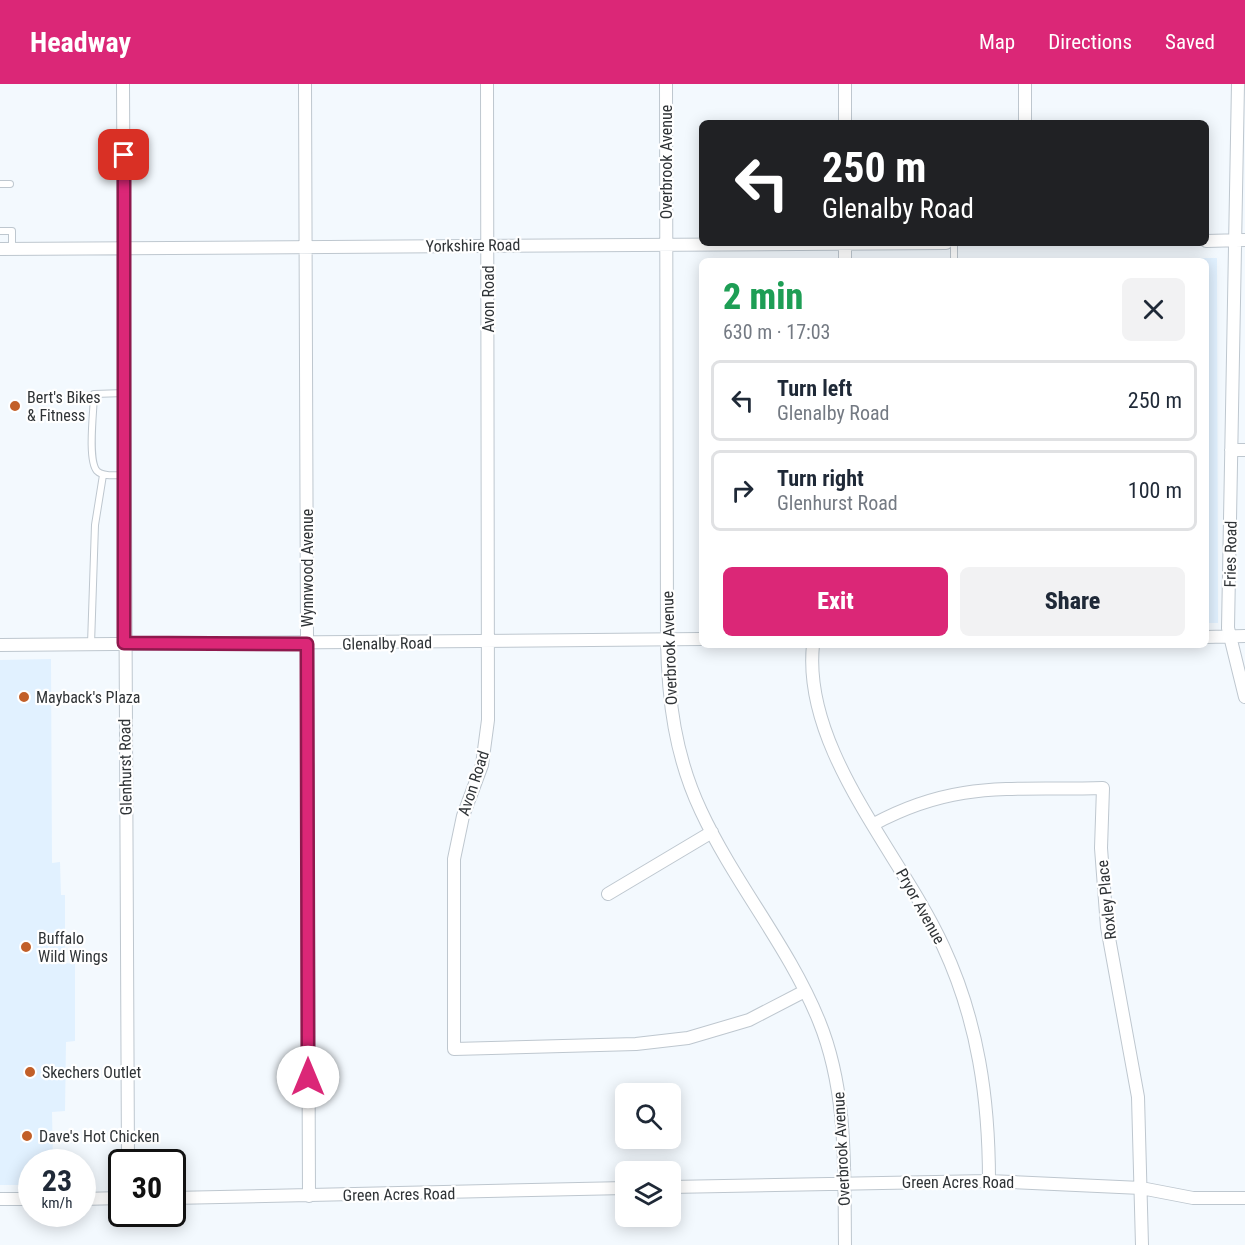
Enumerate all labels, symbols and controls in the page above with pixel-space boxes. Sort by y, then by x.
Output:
text: Headway [30,26,131,59]
text: Map [979,30,1015,54]
text: Directions [1048,30,1132,54]
text: Saved [1165,30,1215,54]
street label: Overbrook Avenue [657,105,676,219]
pin [98,129,149,180]
icon: arrive [107,138,140,171]
text: 250 m [822,143,927,192]
icon: left [723,144,801,222]
text: Glenalby Road [822,193,974,225]
street label: Yorkshire Road [425,235,521,256]
street label: Avon Road [479,265,498,333]
text: 2 min [723,276,803,318]
button: close [1122,278,1185,341]
text: 630 m · 17:03 [723,320,830,344]
text: Turn left [777,376,852,401]
icon: left [726,384,759,417]
place label: Bert's Bikes & Fitness [27,388,101,425]
text: 250 m [1128,388,1182,413]
marker: Bert's Bikes & Fitness [8,399,22,413]
text: Glenalby Road [777,401,889,425]
text: Turn right [777,466,864,491]
icon: right [726,474,759,507]
text: 100 m [1128,478,1182,503]
text: Glenhurst Road [777,491,898,515]
street label: Wynnwood Avenue [298,509,317,627]
street label: Fries Road [1220,521,1241,587]
button: Exit [723,567,948,636]
button: Share [960,567,1185,636]
street label: Overbrook Avenue [658,591,681,705]
street label: Glenalby Road [342,633,432,654]
place label: Mayback's Plaza [36,688,140,707]
marker: Mayback's Plaza [17,690,31,704]
street label: Glenhurst Road [115,719,136,815]
street label: Avon Road [454,748,493,818]
street label: Roxley Place [1093,859,1120,941]
street label: Pryor Avenue [892,865,949,947]
place label: Buffalo Wild Wings [38,929,108,966]
marker: Buffalo Wild Wings [19,940,33,954]
position arrow [276,1045,340,1109]
place label: Skechers Outlet [42,1063,142,1082]
marker: Skechers Outlet [23,1065,37,1079]
map controls [615,1083,681,1227]
button: search [615,1083,681,1149]
street label: Overbrook Avenue [829,1091,854,1207]
place label: Dave's Hot Chicken [39,1127,159,1146]
marker: Dave's Hot Chicken [20,1129,34,1143]
speed limit sign: 30 [108,1149,186,1227]
button: layers [615,1161,681,1227]
text: 23 [42,1163,72,1198]
street label: Green Acres Road [902,1173,1014,1192]
street label: Green Acres Road [343,1184,455,1205]
text: km/h [42,1194,72,1212]

